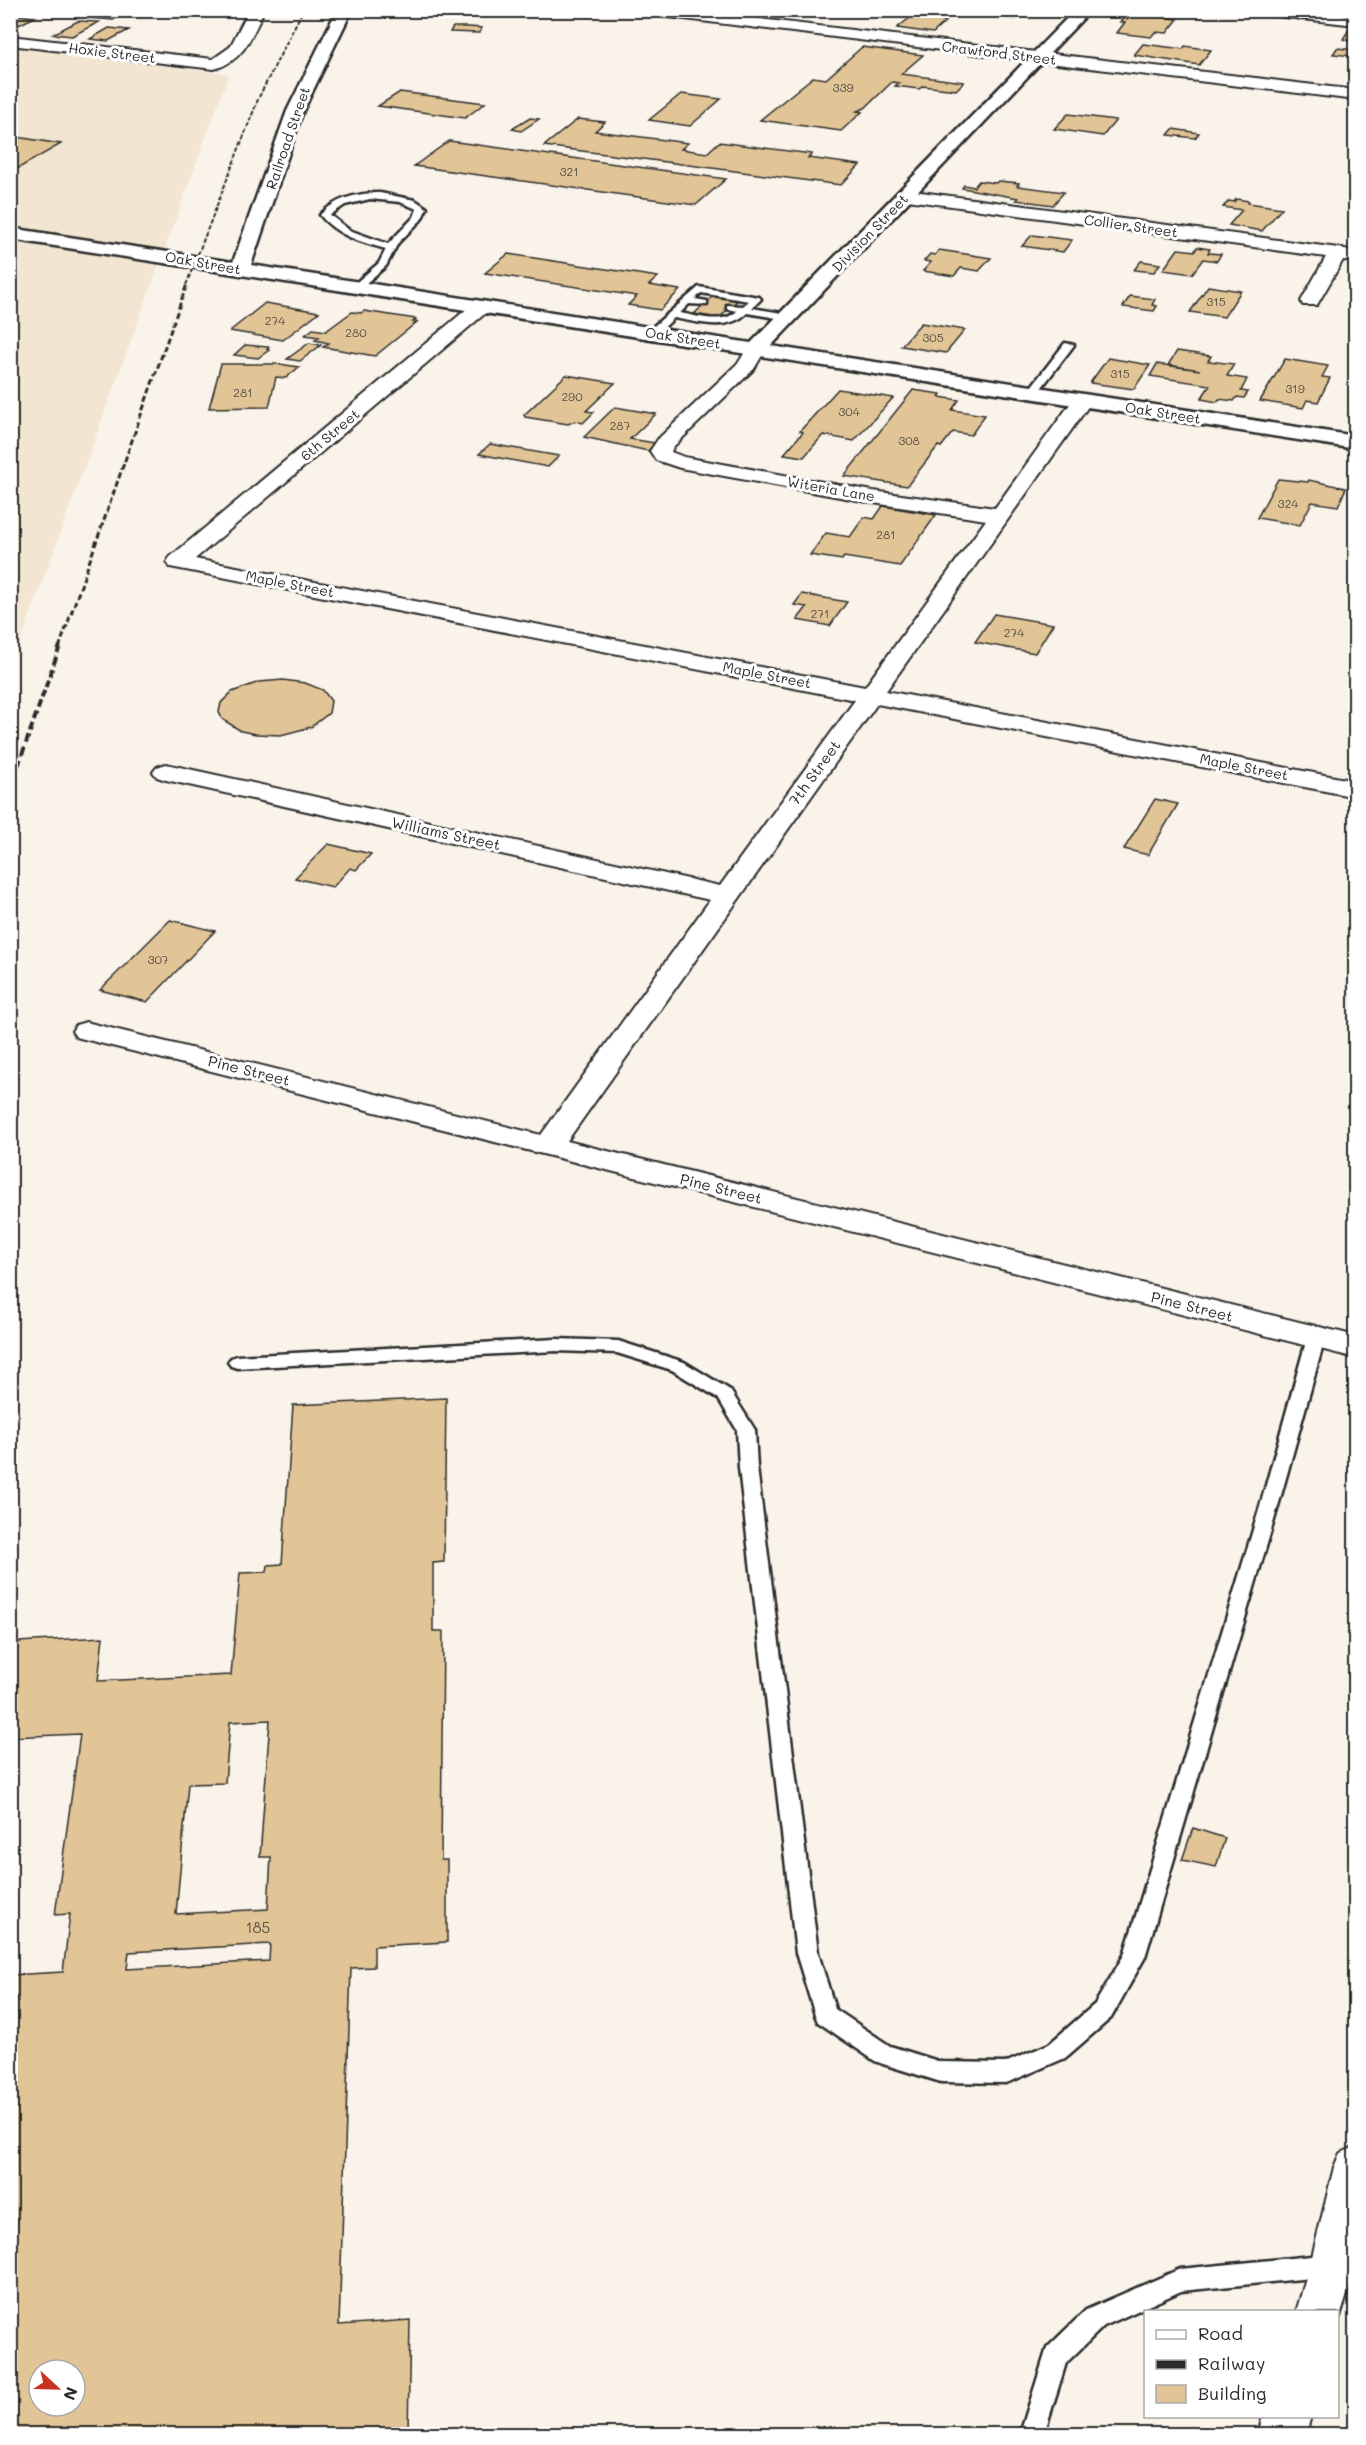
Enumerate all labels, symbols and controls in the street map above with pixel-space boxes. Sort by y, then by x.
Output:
street label: Crawford Street [941,36,1057,69]
street label: Hoxie Street [68,38,157,67]
house number: 339 [832,79,854,95]
street label: Railroad Street [261,84,314,192]
house number: 321 [559,163,579,179]
street label: Division Street [827,189,912,276]
street label: Collier Street [1083,210,1179,241]
street label: Oak Street [164,247,242,278]
house number: 315 [1206,293,1226,309]
house number: 274 [265,312,285,328]
street label: Oak Street [644,322,722,353]
house number: 280 [345,324,367,340]
house number: 305 [922,329,944,345]
house number: 315 [1110,365,1130,381]
house number: 319 [1285,380,1305,396]
house number: 281 [233,384,253,400]
house number: 290 [561,388,583,404]
street label: Oak Street [1124,397,1202,428]
house number: 304 [838,403,860,419]
street label: 6th Street [296,404,363,465]
house number: 287 [610,417,631,433]
house number: 308 [898,432,920,448]
street label: Witeria Lane [786,471,876,506]
house number: 324 [1278,495,1298,511]
house number: 281 [876,526,896,542]
street label: Maple Street [244,566,336,601]
house number: 271 [811,605,829,621]
house number: 274 [1004,624,1024,640]
street label: Maple Street [721,657,813,692]
street label: 7th Street [784,736,845,809]
street label: Maple Street [1198,749,1290,784]
street label: Williams Street [390,812,503,854]
house number: 307 [147,951,169,967]
street label: Pine Street [206,1050,292,1090]
street label: Pine Street [678,1168,764,1208]
street label: Pine Street [1149,1286,1235,1326]
house number: 185 [246,1917,270,1937]
legend [1144,2310,1339,2418]
text: Road [1198,2321,1243,2345]
text: Railway [1198,2351,1265,2375]
north arrow [27,2358,87,2418]
text: Building [1198,2381,1266,2405]
text: N [59,2384,83,2403]

